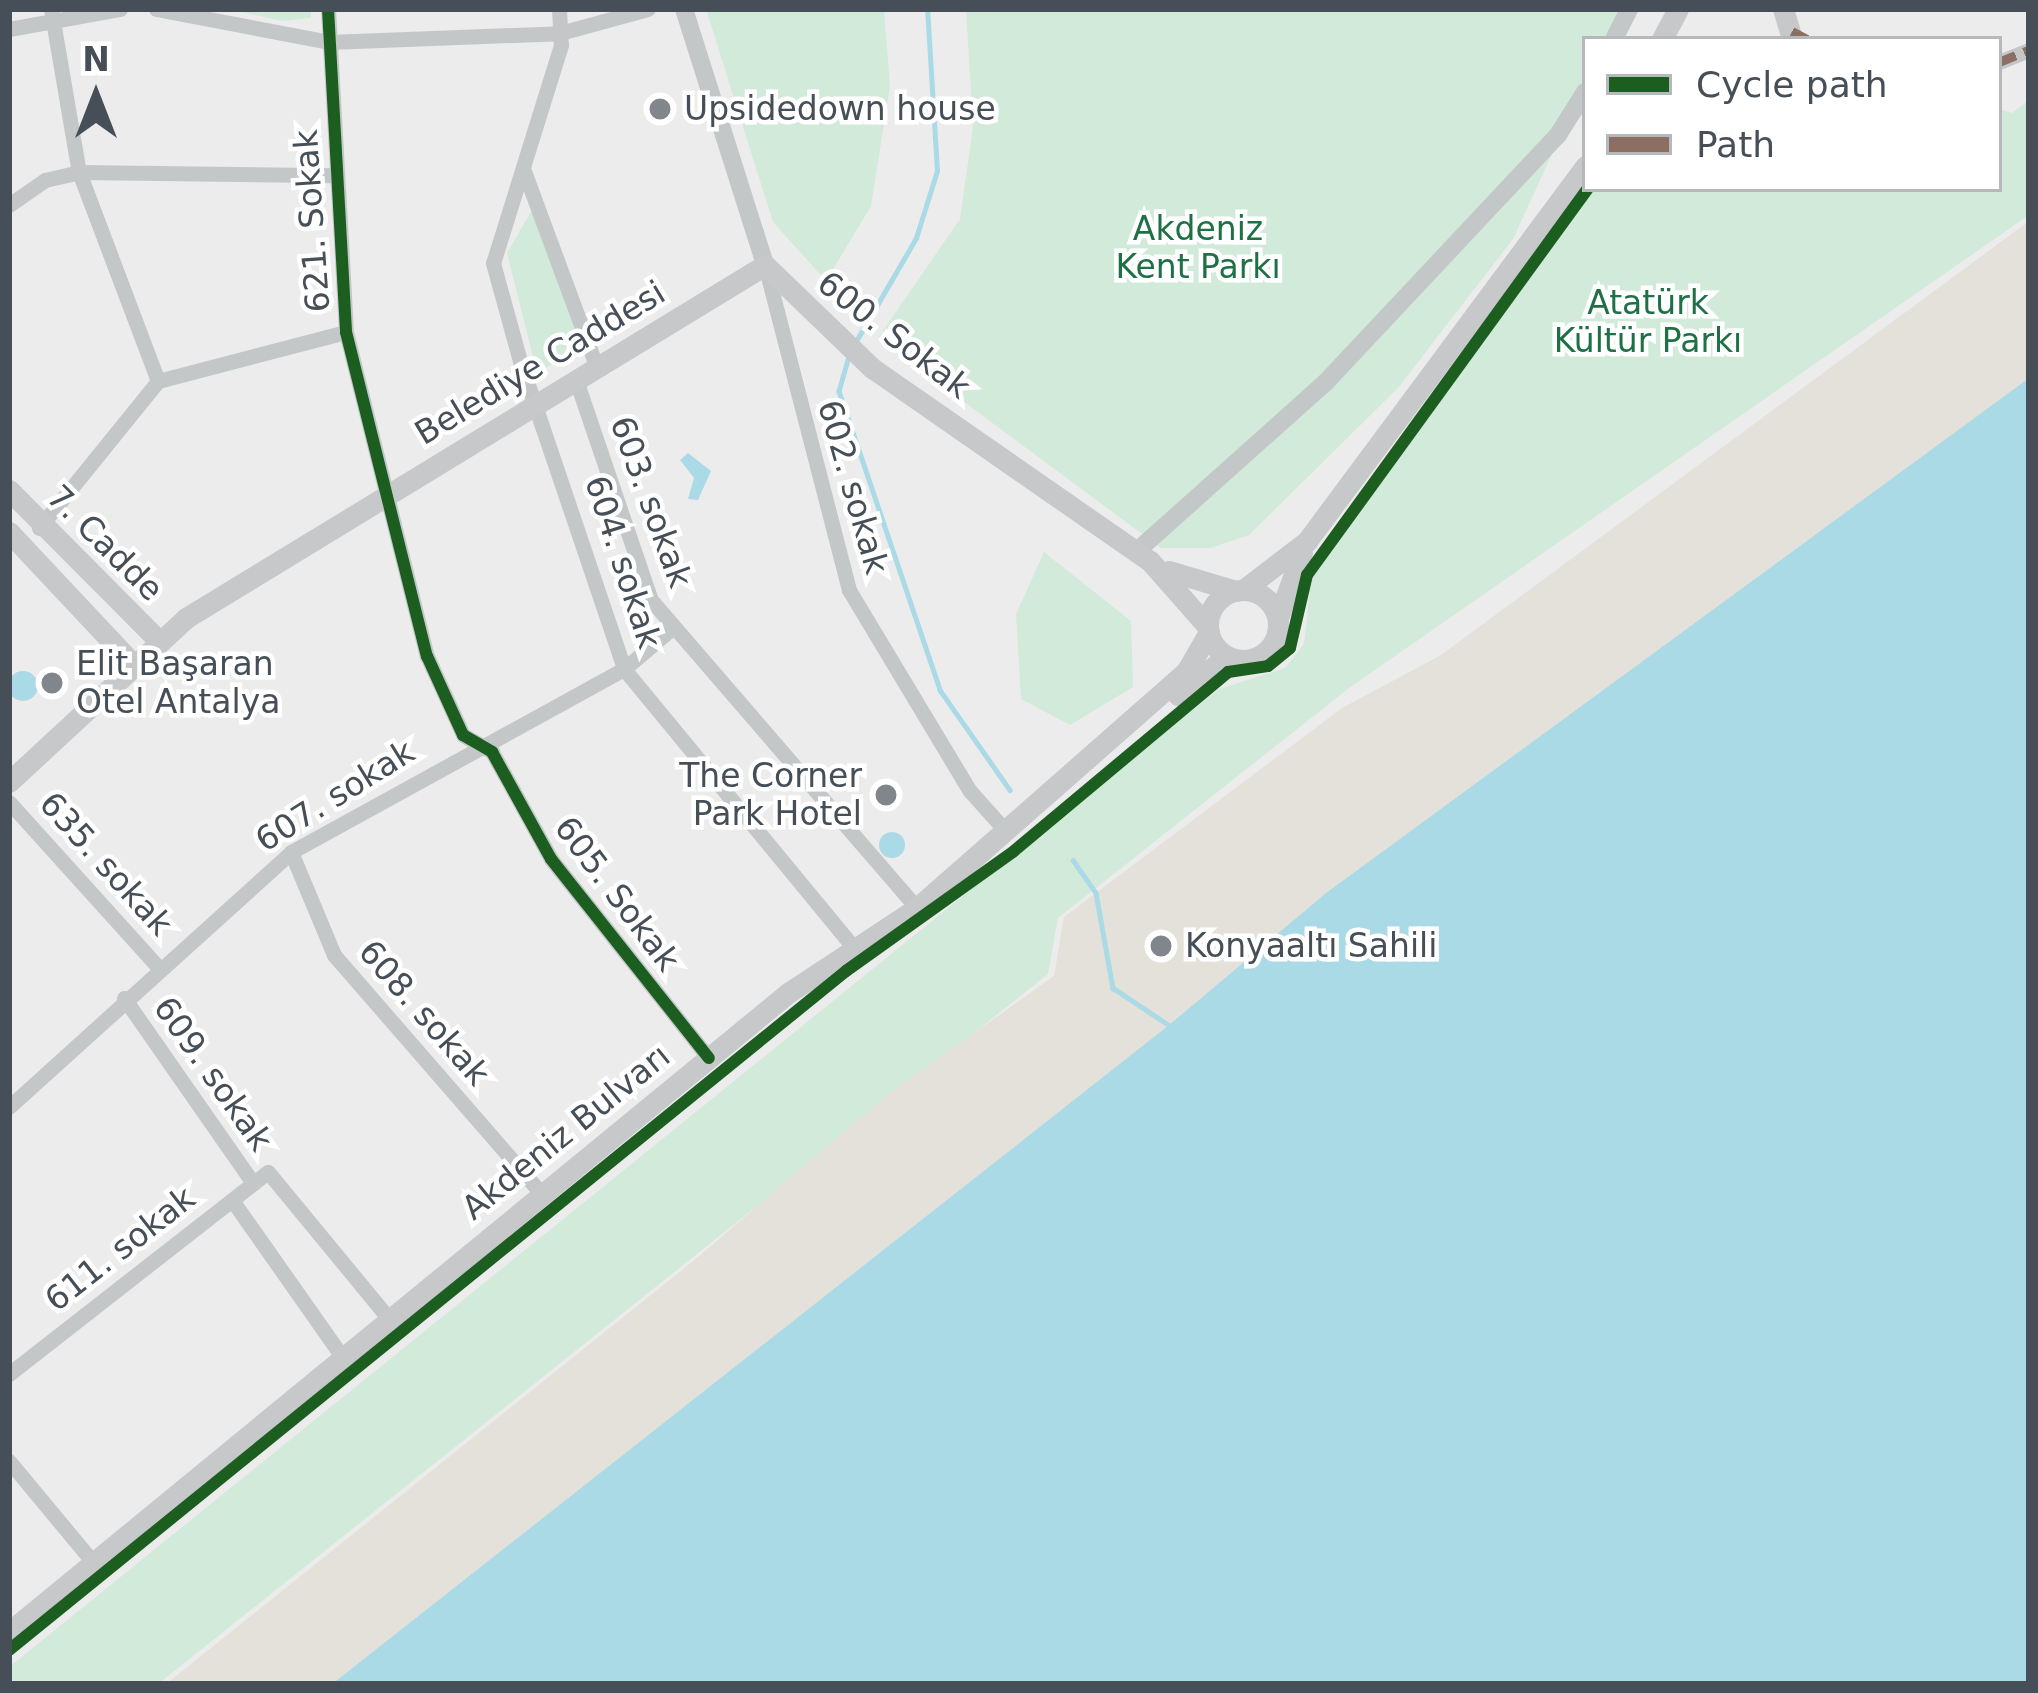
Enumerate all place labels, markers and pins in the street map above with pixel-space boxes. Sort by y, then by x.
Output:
place label: Upsidedown house [684,89,996,129]
marker: Upsidedown house [647,96,673,122]
place label: Elit Başaran Otel Antalya [76,644,280,722]
marker: Elit Başaran Otel Antalya [39,670,65,696]
place label: The Corner Park Hotel [679,756,862,834]
marker: The Corner Park Hotel [873,782,899,808]
place label: Konyaaltı Sahili [1185,926,1437,966]
marker: Konyaaltı Sahili [1148,933,1174,959]

